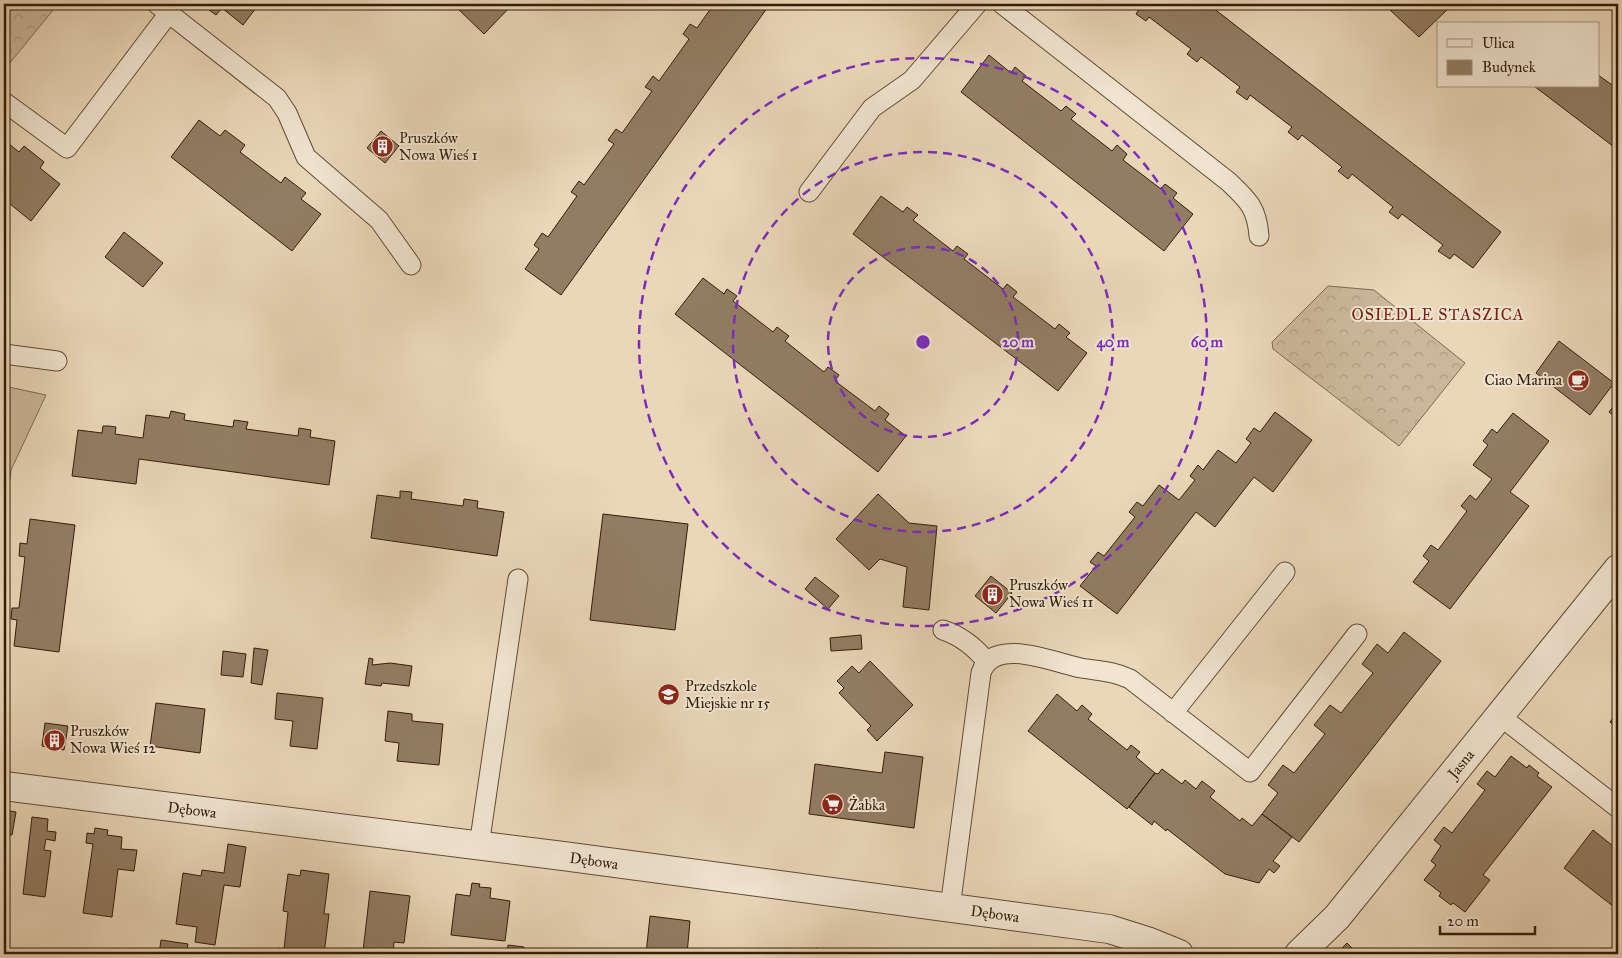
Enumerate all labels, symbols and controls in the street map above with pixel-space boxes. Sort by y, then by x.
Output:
legend [1437,22,1600,88]
text: Ulica [1482,34,1515,52]
text: Budynek [1482,58,1536,76]
place label: Pruszków Nowa Wieś 1 [399,129,478,164]
building icon: Pruszków Nowa Wieś 1 [371,135,395,159]
district label: OSIEDLE STASZICA [1351,305,1525,324]
centre of rings [914,333,932,351]
text: 20 m [1002,333,1034,351]
text: 40 m [1097,333,1130,352]
text: 60 m [1191,333,1224,351]
cafe icon: Ciao Marina [1566,368,1590,392]
place label: Ciao Marina [1484,371,1563,389]
place label: Pruszków Nowa Wieś 11 [1009,576,1094,611]
building icon: Pruszków Nowa Wieś 11 [981,582,1005,606]
place label: Przedszkole Miejskie nr 15 [685,677,770,712]
school or university icon: Przedszkole Miejskie nr 15 [657,683,681,707]
place label: Pruszków Nowa Wieś 12 [70,722,157,757]
building icon: Pruszków Nowa Wieś 12 [42,728,66,752]
street label: Jasna [1443,745,1479,784]
supermarket icon: Żabka [821,793,845,817]
place label: Żabka [849,796,886,814]
street label: Dębowa [167,798,218,822]
street label: Dębowa [568,849,620,873]
street label: Dębowa [969,902,1021,926]
scale bar [1440,903,1534,935]
text: 20 m [1447,912,1479,930]

